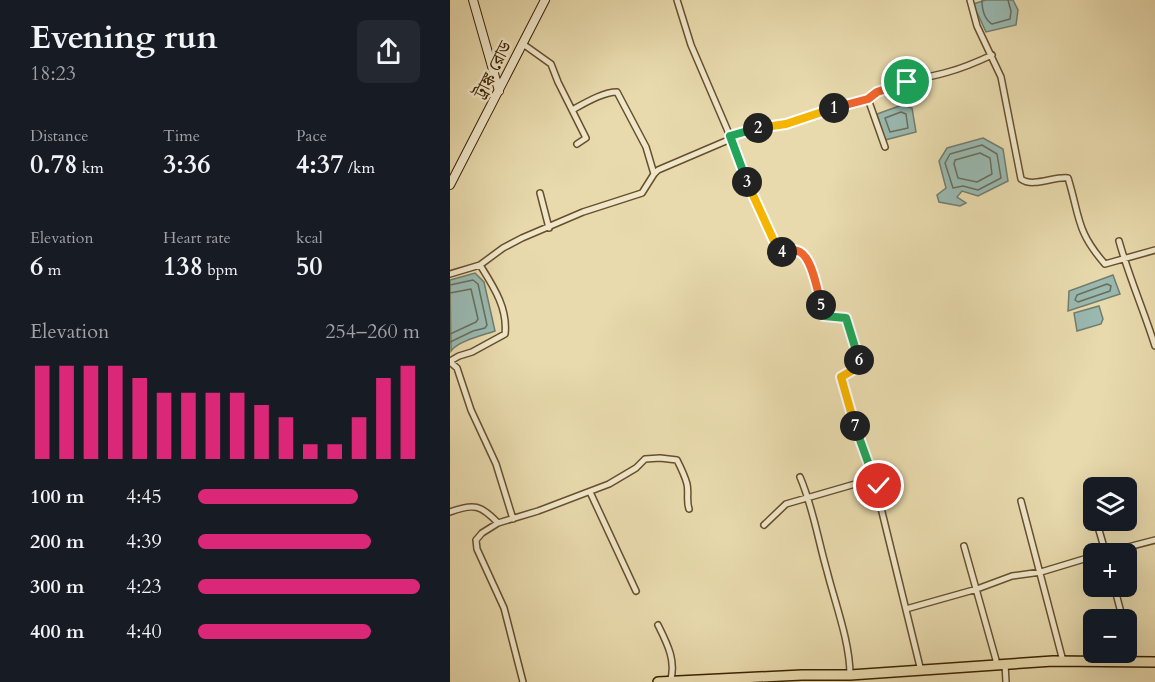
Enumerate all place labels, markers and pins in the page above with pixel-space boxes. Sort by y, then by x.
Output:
pin [881,56,932,107]
pin: 1 [819,93,849,123]
pin: 2 [743,113,773,143]
pin: 3 [732,167,762,197]
pin: 4 [767,237,797,267]
pin: 5 [806,290,836,320]
pin: 6 [844,345,874,375]
pin: 7 [840,411,870,441]
pin [853,460,904,511]

